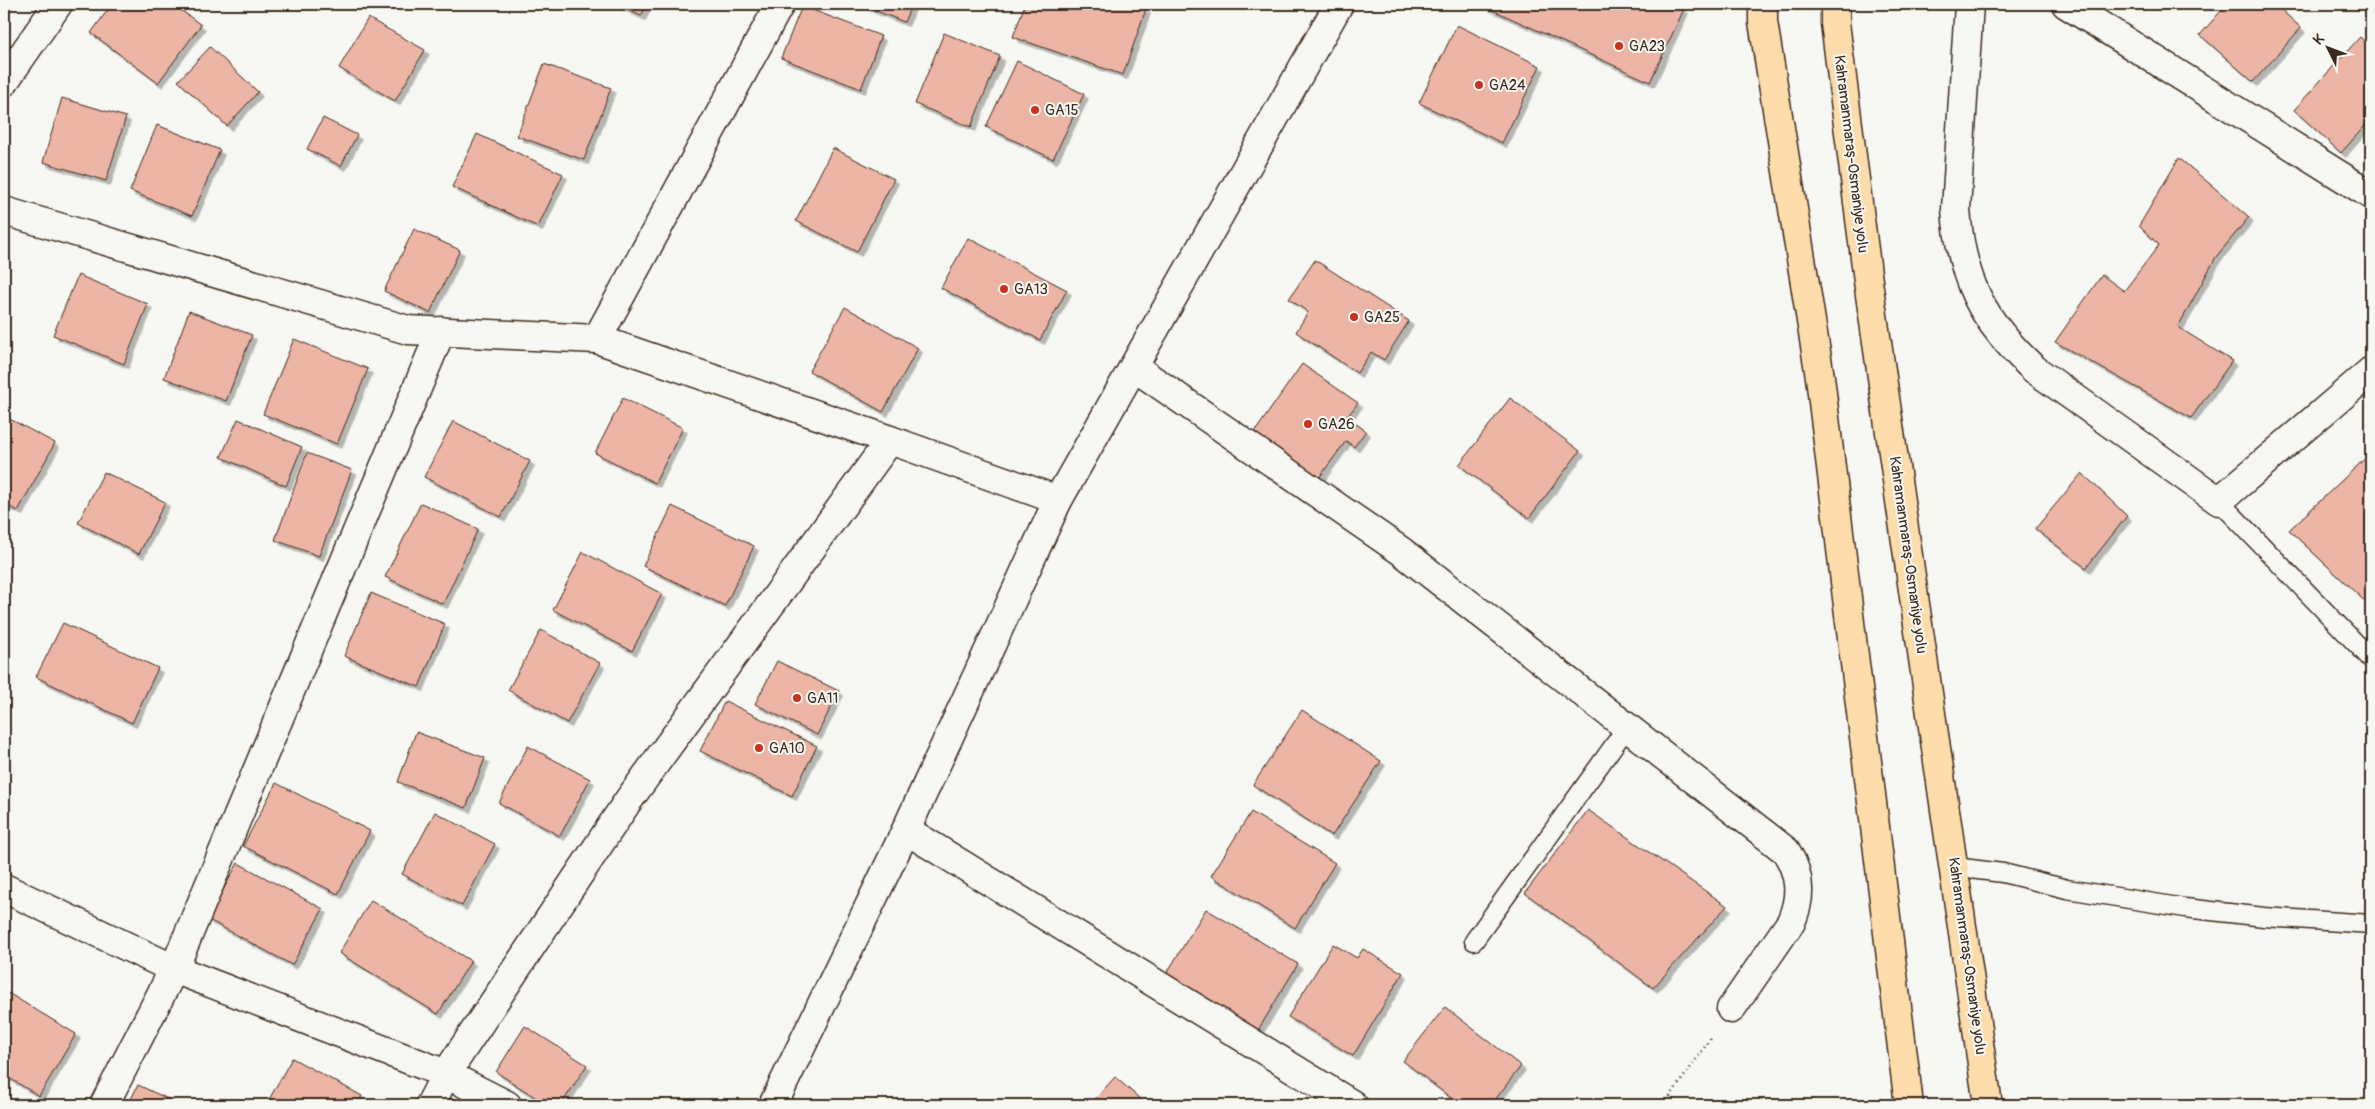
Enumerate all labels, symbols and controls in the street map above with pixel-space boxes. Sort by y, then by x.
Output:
north arrow [2302,22,2352,72]
text: K [2310,30,2328,48]
place label: GA23 [1629,37,1665,56]
marker: GA23 [1613,40,1625,52]
street label: Kahramanmaraş-Osmaniye yolu [1829,54,1873,254]
place label: GA24 [1489,76,1526,95]
marker: GA24 [1473,79,1485,91]
place label: GA15 [1045,101,1079,120]
marker: GA15 [1029,104,1041,116]
place label: GA13 [1014,280,1048,299]
marker: GA13 [998,283,1010,295]
place label: GA25 [1364,308,1400,327]
marker: GA25 [1348,311,1360,323]
place label: GA26 [1318,415,1355,434]
marker: GA26 [1302,418,1314,430]
street label: Kahramanmaraş-Osmaniye yolu [1885,455,1931,655]
place label: GA11 [807,689,838,708]
marker: GA11 [791,692,803,704]
place label: GA10 [769,739,805,758]
marker: GA10 [753,742,765,754]
street label: Kahramanmaraş-Osmaniye yolu [1944,856,1990,1056]

